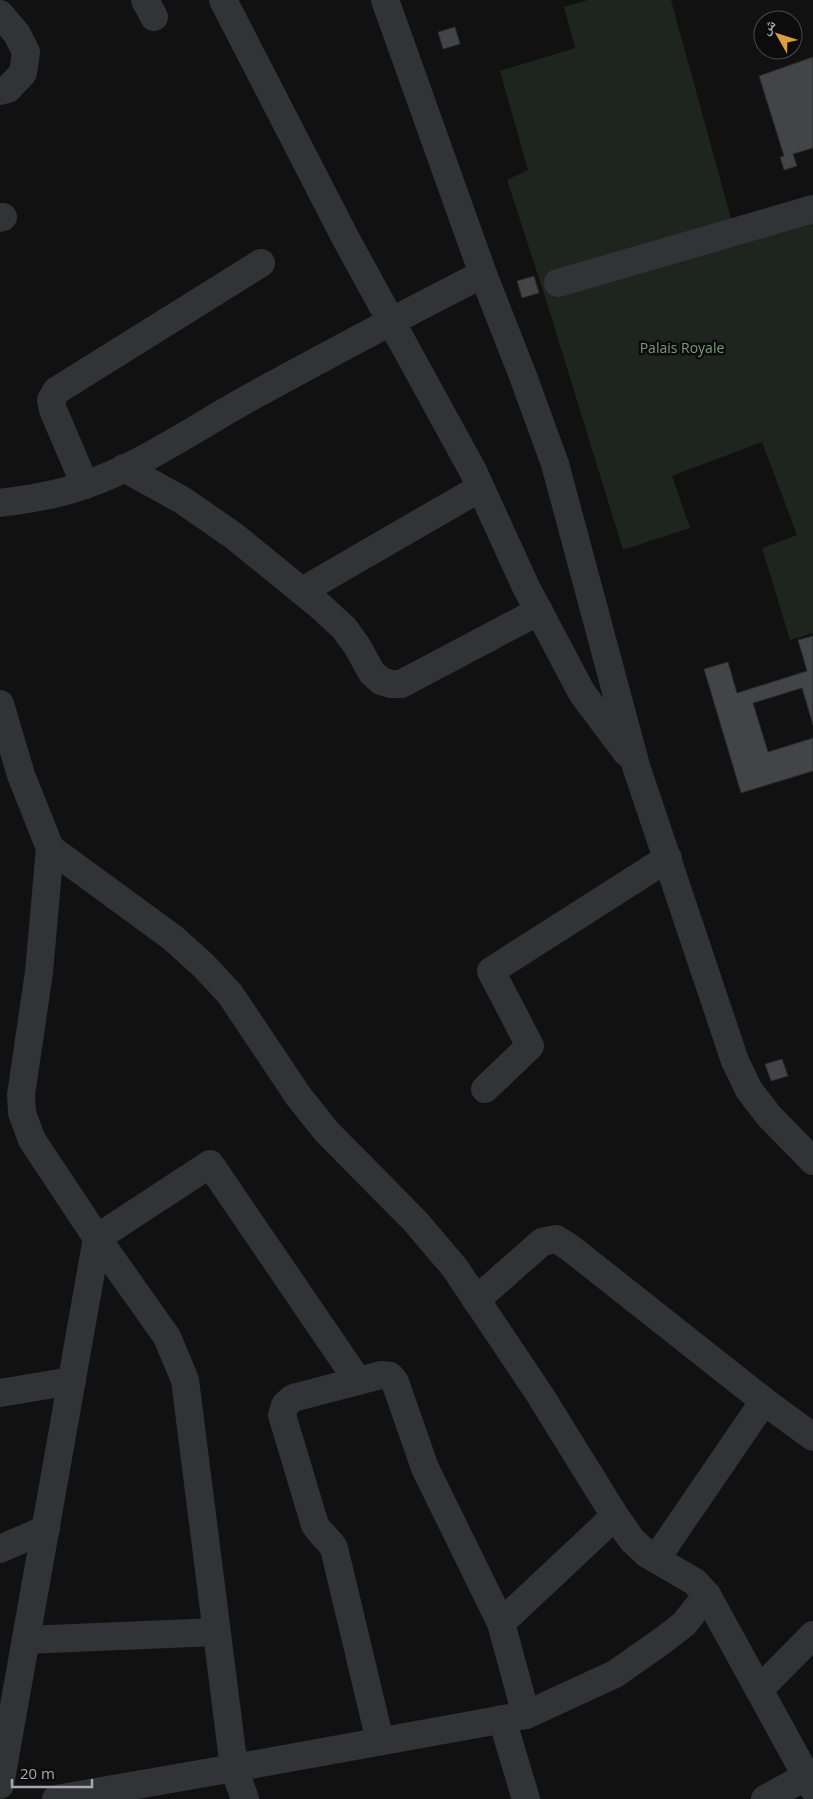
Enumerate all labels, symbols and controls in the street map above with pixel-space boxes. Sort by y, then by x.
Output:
north arrow [753,10,803,60]
text: ش [755,15,780,38]
park label: Palais Royale [640,338,724,357]
scale bar [12,1756,92,1788]
text: 20 m [20,1763,55,1783]

